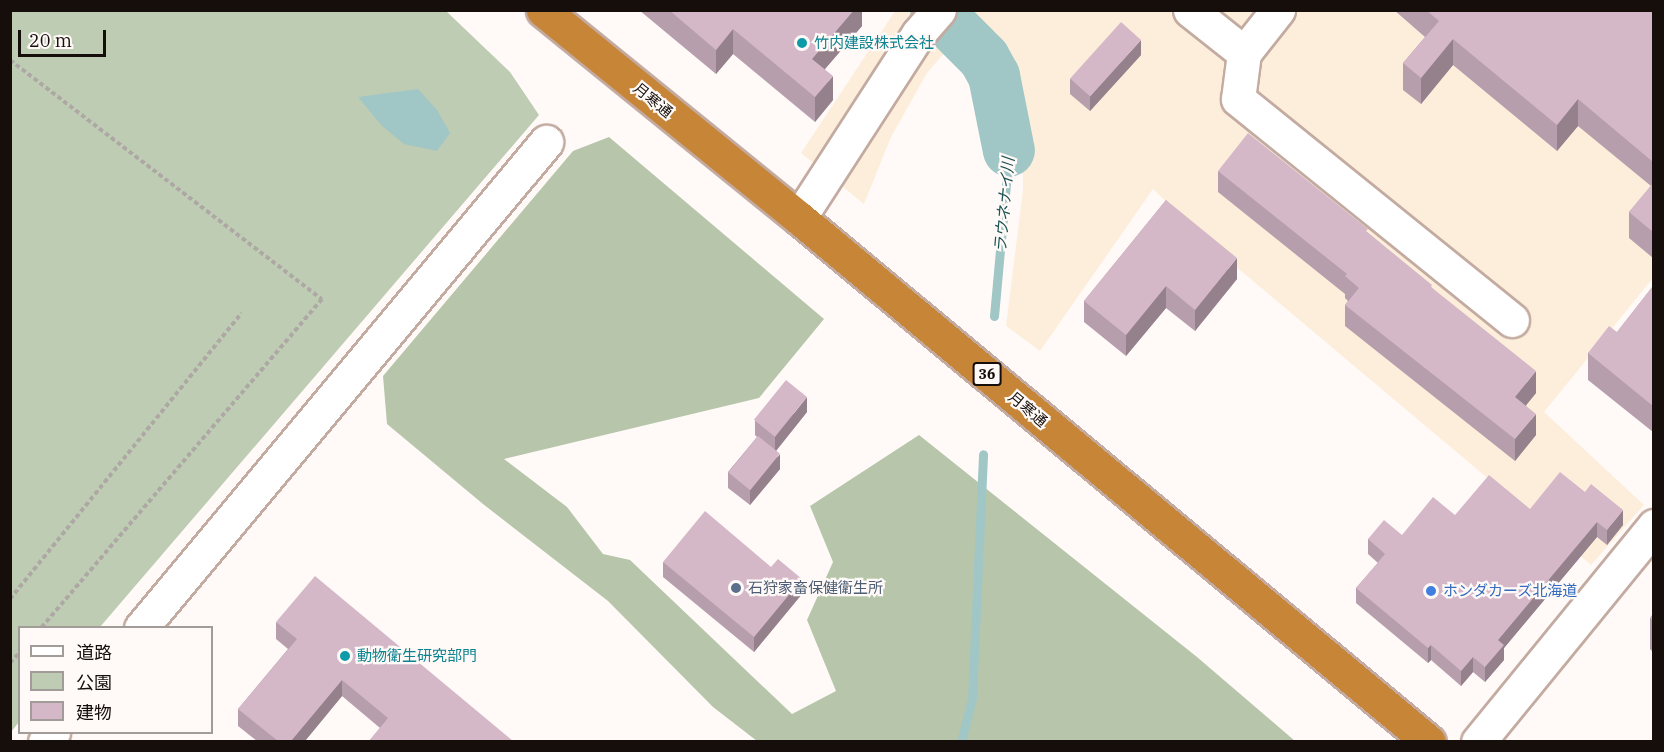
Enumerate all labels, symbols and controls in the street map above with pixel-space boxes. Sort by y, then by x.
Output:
scale bar [21,18,110,56]
text: 20 m [29,29,72,52]
place label: 竹内建設株式会社 [814,34,934,52]
marker: 竹内建設株式会社 [795,36,809,50]
street label: 月寒通 [630,79,676,121]
water label: ラウネナイ川 [990,156,1018,254]
road number: 36 [972,363,1002,385]
street label: 月寒通 [1005,388,1051,430]
place label: 石狩家畜保健衛生所 [748,579,883,597]
marker: 石狩家畜保健衛生所 [729,581,743,595]
place label: ホンダカーズ北海道 [1443,582,1578,600]
marker: ホンダカーズ北海道 [1424,584,1438,598]
legend [18,626,213,734]
text: 道路 [76,641,112,664]
place label: 動物衛生研究部門 [357,647,477,665]
marker: 動物衛生研究部門 [338,649,352,663]
text: 公園 [76,671,112,694]
text: 建物 [76,701,112,724]

